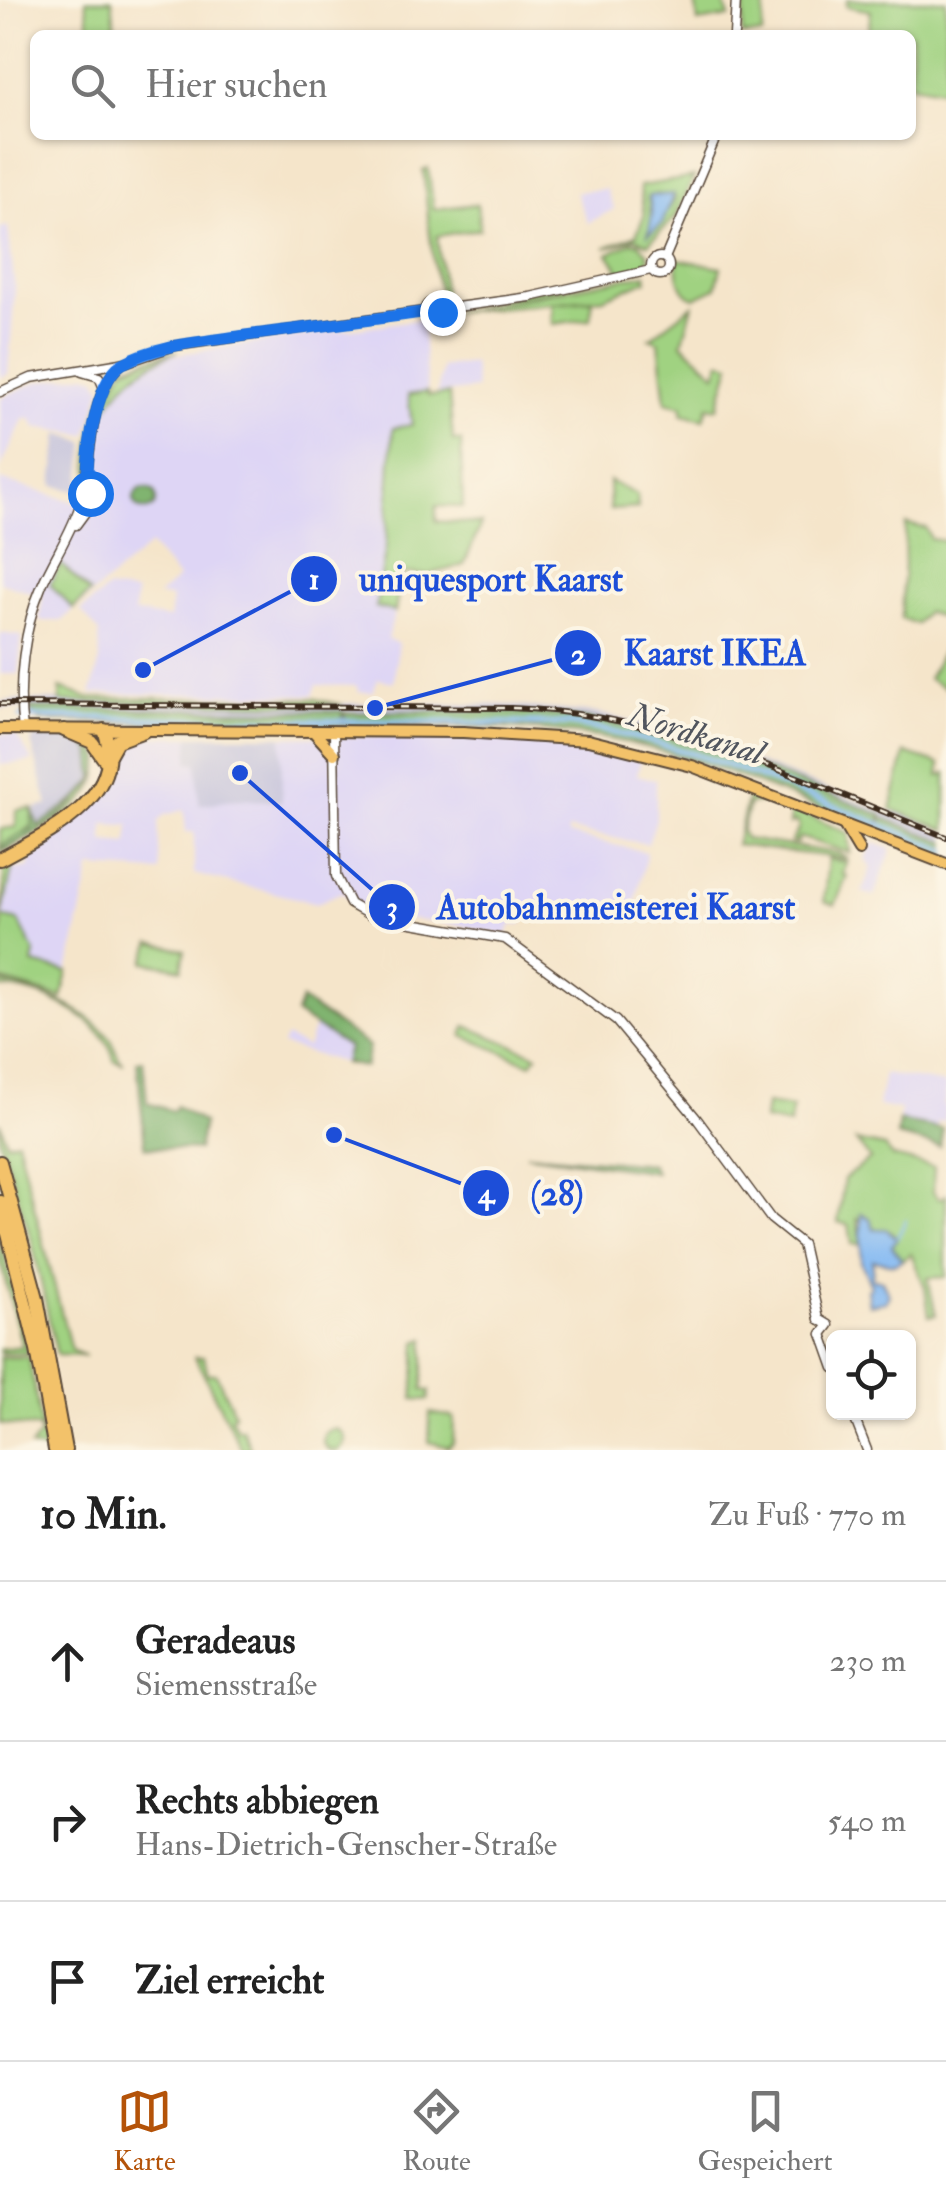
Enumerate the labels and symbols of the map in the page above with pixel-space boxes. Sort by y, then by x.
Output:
route end [420,290,466,336]
route start [68,471,114,517]
callout: uniquesport Kaarst [289,546,643,611]
text: uniquesport Kaarst [358,558,624,602]
text: 1 [309,561,319,598]
callout: Kaarst IKEA [553,621,826,686]
text: Kaarst IKEA [623,632,807,676]
text: 2 [570,636,586,673]
water label: Nordkanal [621,692,772,776]
callout: Autobahnmeisterei Kaarst [367,874,816,939]
text: Autobahnmeisterei Kaarst [435,886,796,930]
text: 3 [386,889,398,926]
callout: (28) [461,1160,604,1225]
text: (28) [530,1172,584,1216]
text: 4 [477,1175,496,1212]

